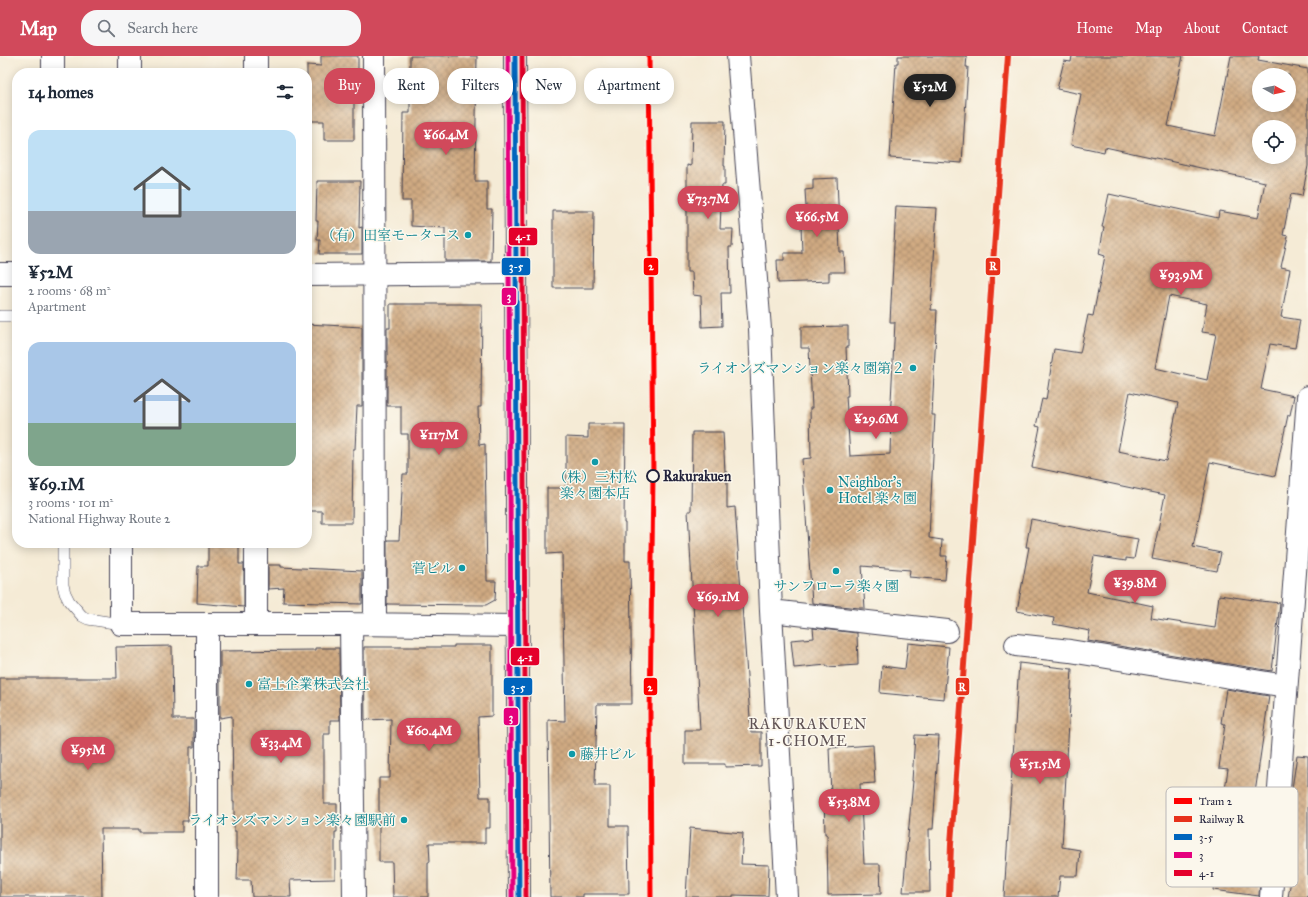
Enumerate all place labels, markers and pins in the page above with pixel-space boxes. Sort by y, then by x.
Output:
pin: ¥52M [906,74,954,108]
pin: ¥66.4M [413,122,479,156]
pin: ¥73.7M [675,186,741,220]
pin: ¥66.5M [784,204,850,238]
place label: （有）田室モータース [321,227,460,244]
marker: （有）田室モータース [463,230,473,240]
pin: ¥93.9M [1148,262,1214,296]
place label: ライオンズマンション楽々園第２ [697,360,905,377]
marker: ライオンズマンション楽々園第２ [908,363,918,373]
pin: ¥29.6M [843,406,909,440]
pin: ¥117M [411,422,467,456]
marker: （株）三村松 楽々園本店 [590,457,600,467]
place label: Rakurakuen [663,468,732,485]
place label: （株）三村松 楽々園本店 [553,469,637,502]
marker: Rakurakuen [646,469,660,483]
place label: Neighbor's Hotel 楽々園 [838,474,917,507]
marker: Neighbor's Hotel 楽々園 [825,485,835,495]
place label: 菅ビル [412,560,454,577]
marker: 菅ビル [457,563,467,573]
marker: サンフローラ楽々園 [831,566,841,576]
pin: ¥39.8M [1102,570,1168,604]
place label: サンフローラ楽々園 [773,578,899,595]
pin: ¥69.1M [685,584,751,618]
place label: 富士企業株式会社 [257,676,369,693]
marker: 富士企業株式会社 [244,679,254,689]
pin: ¥60.4M [396,718,462,752]
pin: ¥33.4M [248,730,314,764]
pin: ¥95M [64,737,112,771]
place label: 藤井ビル [580,746,636,763]
marker: 藤井ビル [567,749,577,759]
pin: ¥51.5M [1007,751,1073,785]
pin: ¥53.8M [816,789,882,823]
place label: ライオンズマンション楽々園駅前 [188,812,396,829]
marker: ライオンズマンション楽々園駅前 [399,815,409,825]

